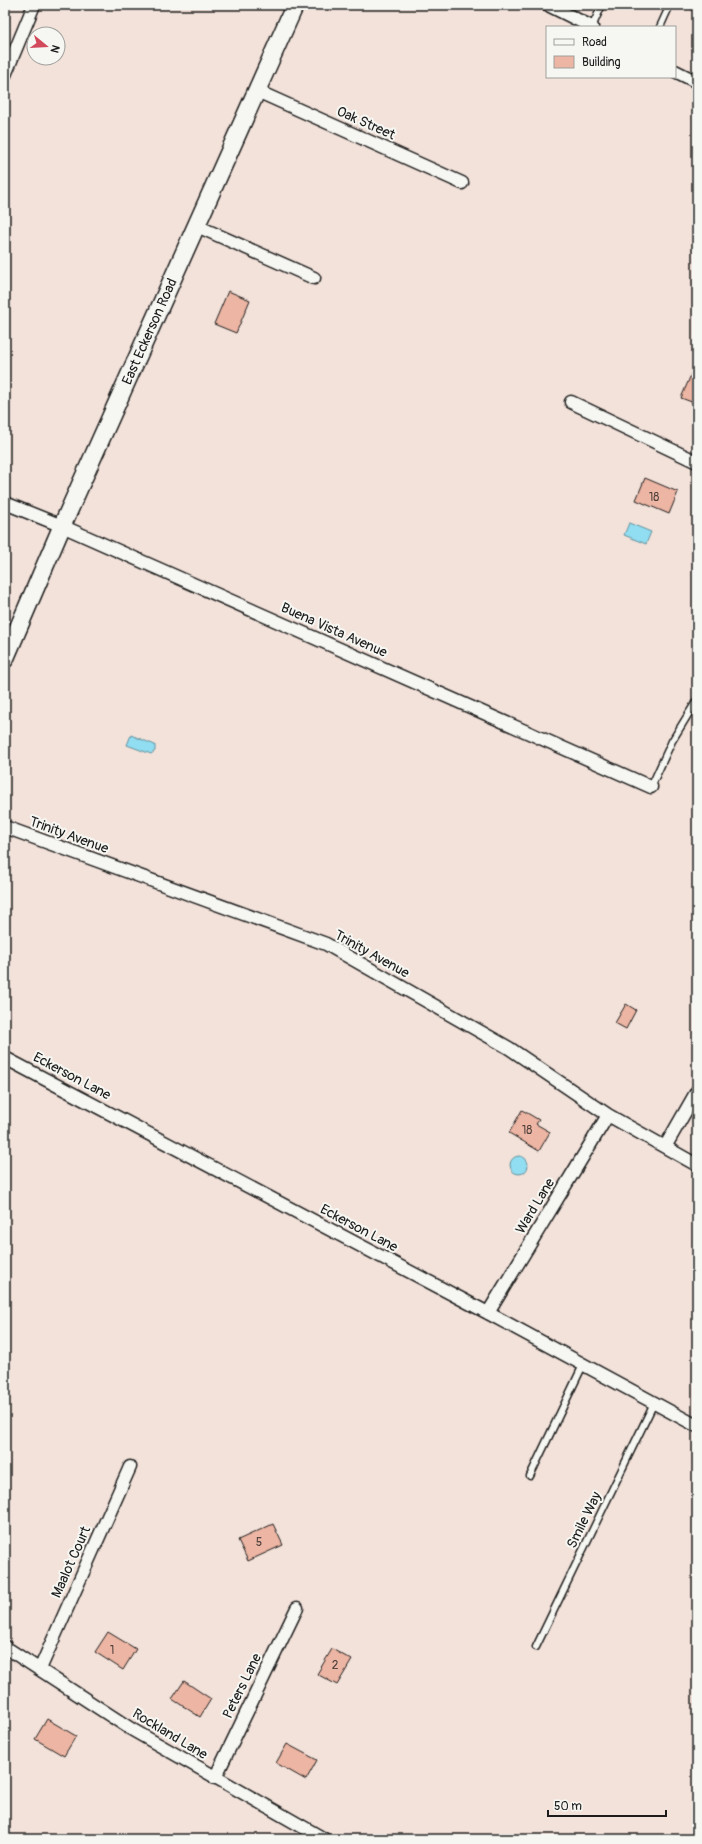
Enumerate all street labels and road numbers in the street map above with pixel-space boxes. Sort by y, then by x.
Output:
street label: Oak Street [334,103,398,144]
street label: East Eckerson Road [118,275,180,387]
street label: Buena Vista Avenue [278,599,390,661]
street label: Trinity Avenue [27,813,111,857]
street label: Trinity Avenue [332,926,412,982]
street label: Eckerson Lane [30,1048,114,1104]
street label: Ward Lane [512,1175,558,1237]
street label: Eckerson Lane [317,1200,401,1256]
street label: Smile Way [563,1489,605,1551]
street label: Maalot Court [48,1523,94,1600]
street label: Peters Lane [219,1651,265,1721]
street label: Rockland Lane [129,1705,211,1763]

